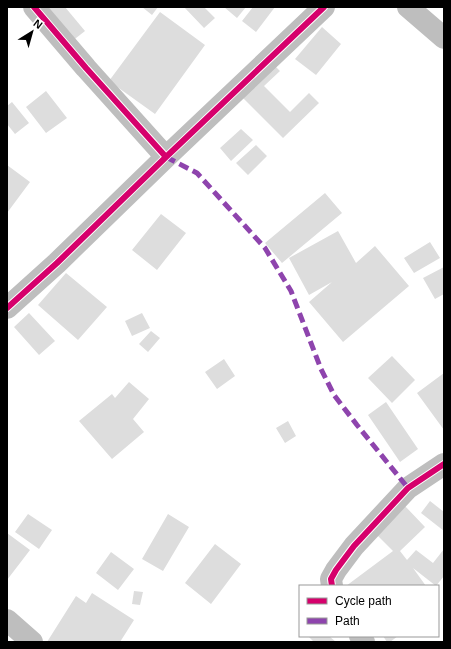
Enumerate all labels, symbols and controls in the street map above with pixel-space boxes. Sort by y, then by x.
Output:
north arrow [12,12,52,52]
text: N [31,17,45,31]
legend [299,585,439,637]
text: Cycle path [335,594,392,608]
text: Path [335,614,360,628]

